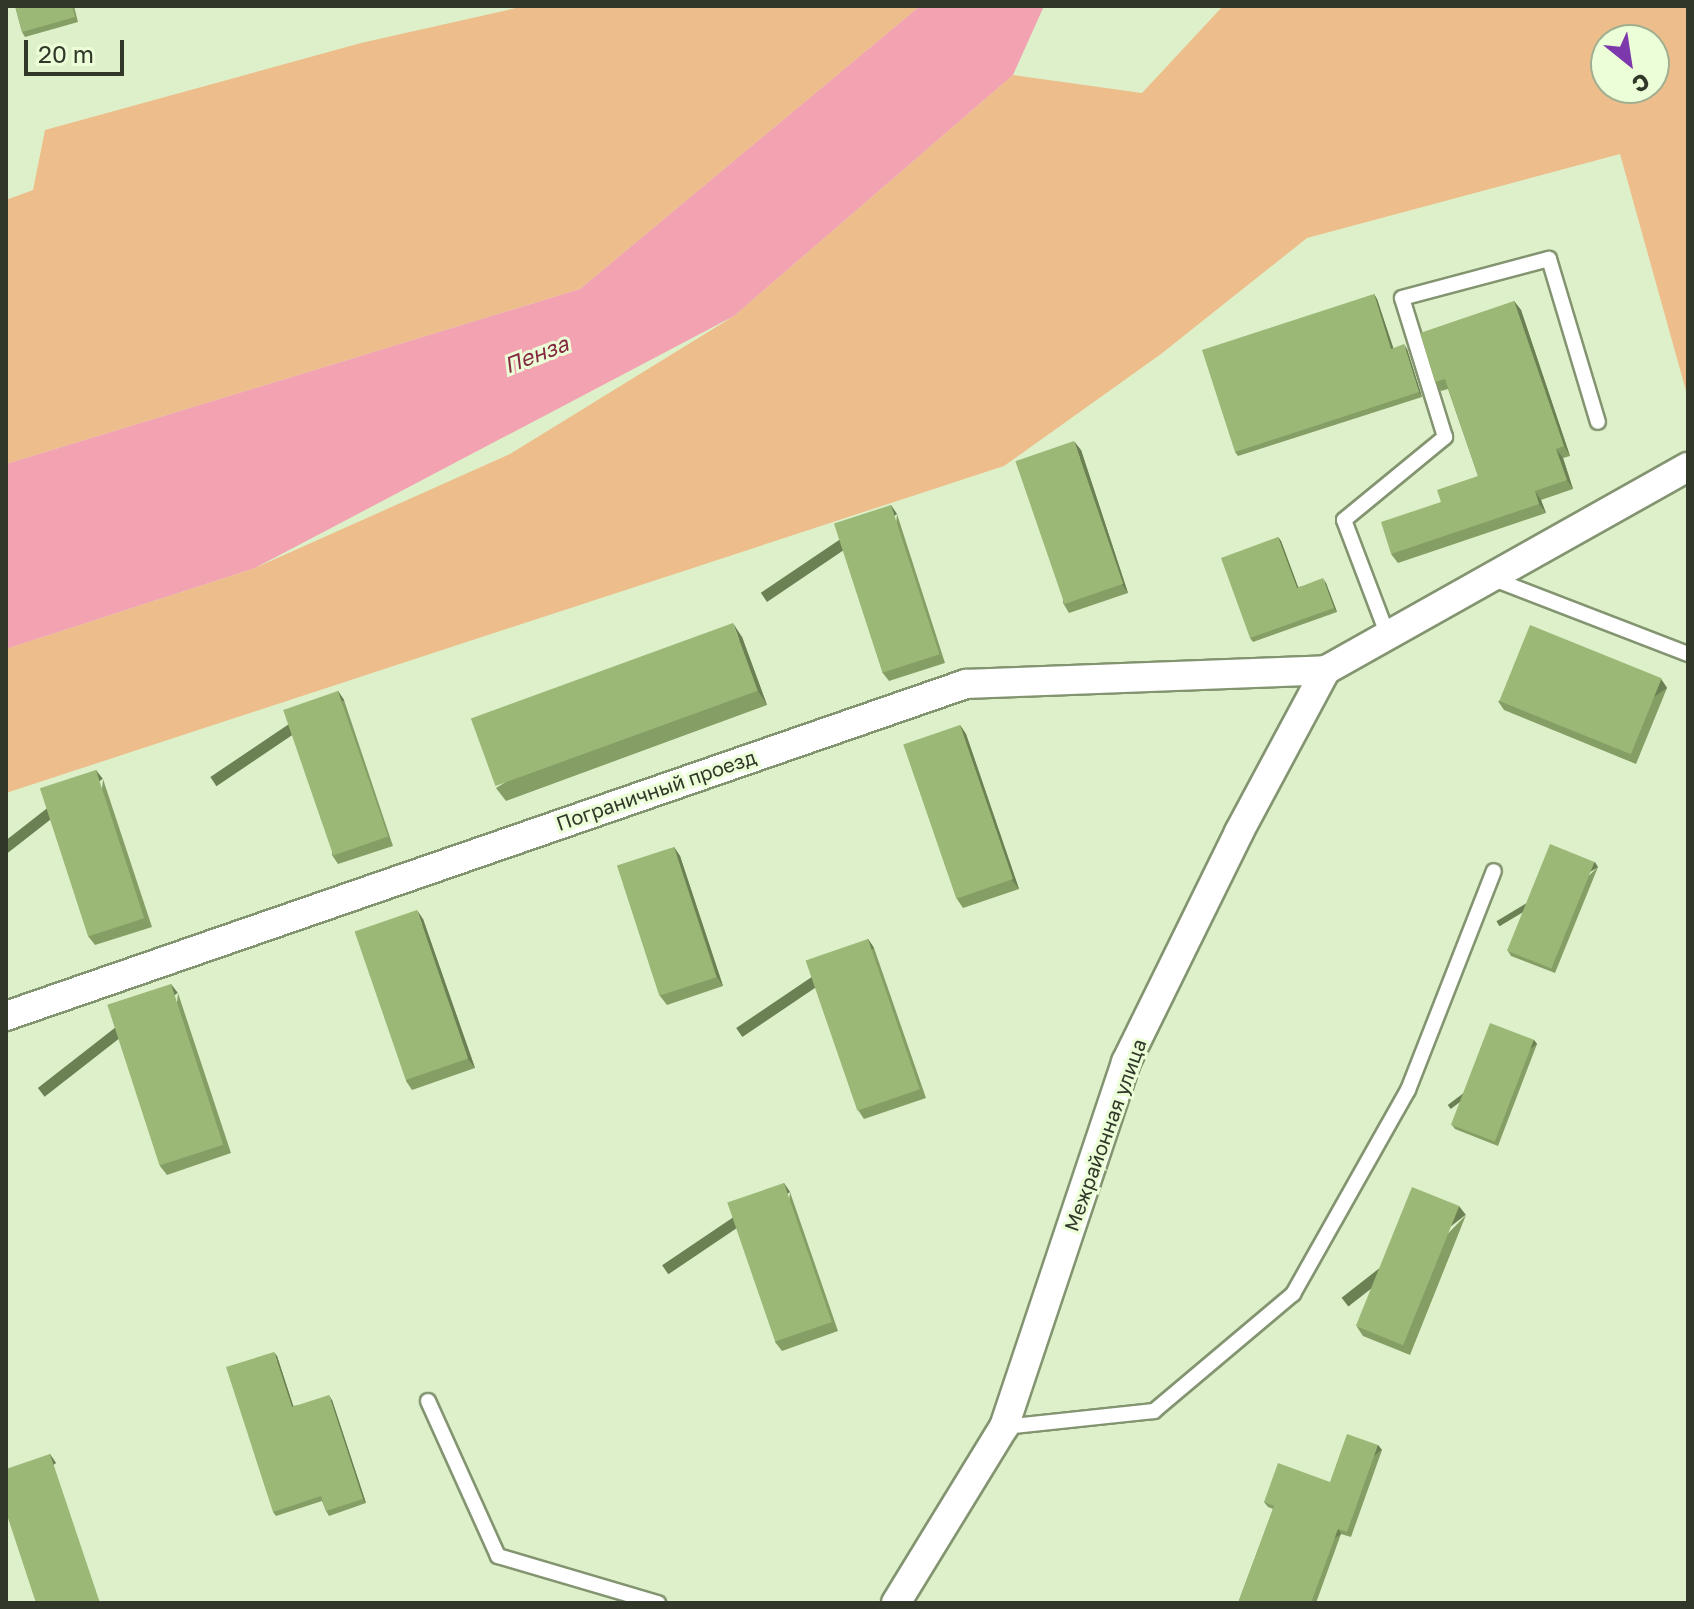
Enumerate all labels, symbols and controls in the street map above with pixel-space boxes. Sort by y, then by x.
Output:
scale bar [28,24,128,74]
north arrow [1590,24,1670,104]
text: 20 m [38,39,94,68]
text: С [1628,68,1655,99]
water label: Пенза [500,330,572,378]
street label: Пограничный проезд [553,745,759,835]
street label: Межрайонная улица [1059,1036,1151,1234]

